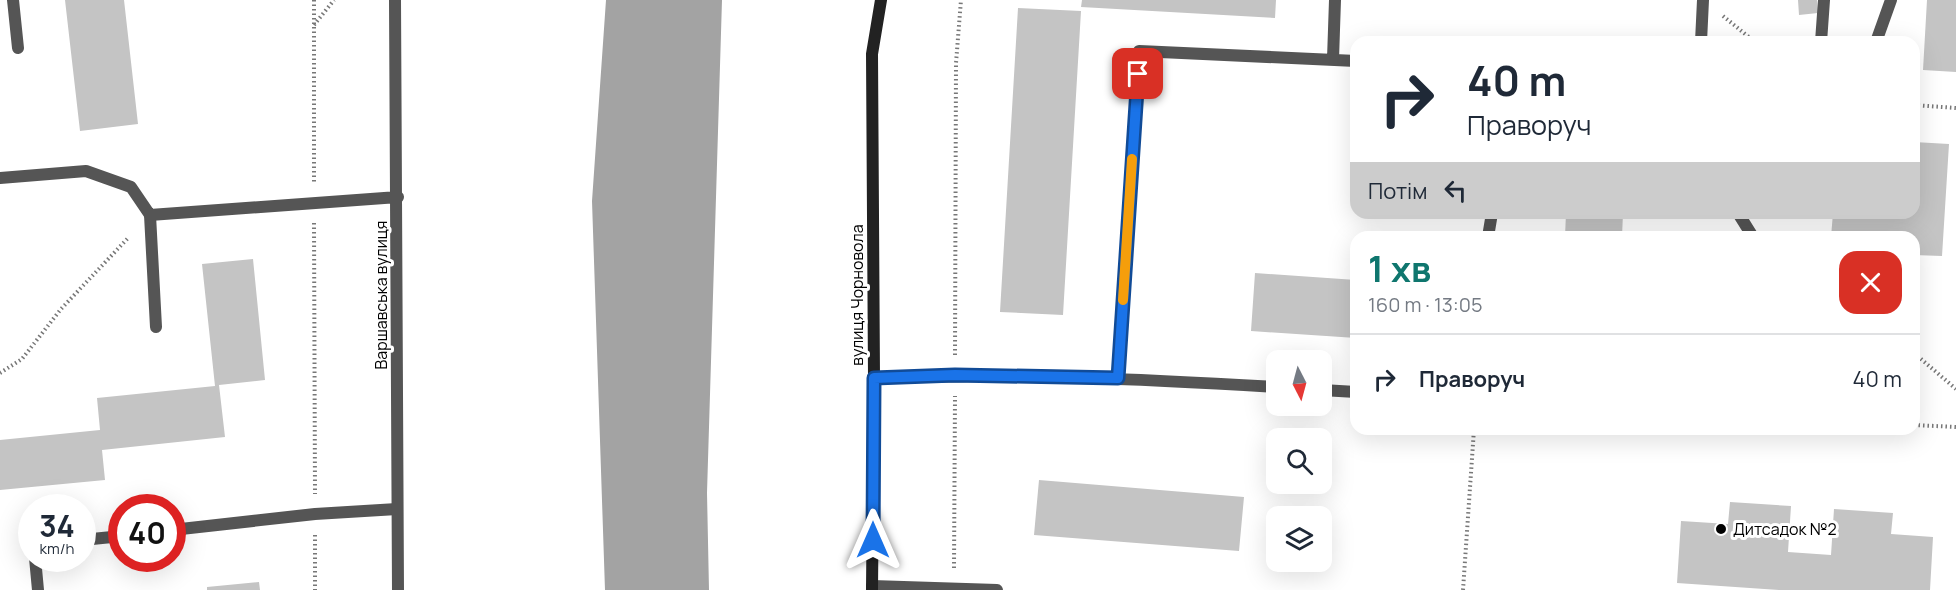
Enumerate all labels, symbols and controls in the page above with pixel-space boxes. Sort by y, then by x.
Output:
pin [1112,48,1163,99]
text: 40 m [1467,51,1566,109]
icon: arrive [1121,57,1154,90]
icon: right [1368,60,1446,138]
text: Праворуч [1467,106,1591,143]
icon: left [1439,174,1472,207]
text: Потім [1368,176,1427,206]
street label: Варшавська вулиця [370,221,392,369]
street label: вулиця Чорновола [846,224,868,366]
text: 1 хв [1368,244,1431,293]
button: close [1839,251,1902,314]
text: 160 m · 13:05 [1368,291,1483,318]
north arrow [1266,350,1332,416]
map controls [1266,350,1332,572]
icon: right [1368,363,1401,396]
text: Праворуч [1419,364,1525,394]
text: 40 m [1853,364,1902,394]
button: search [1266,428,1332,494]
speed limit sign: 40 [108,494,186,572]
text: 34 [39,505,75,546]
button: layers [1266,506,1332,572]
position arrow [841,508,905,572]
place label: Дитсадок №2 [1733,518,1837,540]
marker: Дитсадок №2 [1714,522,1728,536]
text: km/h [40,538,74,559]

